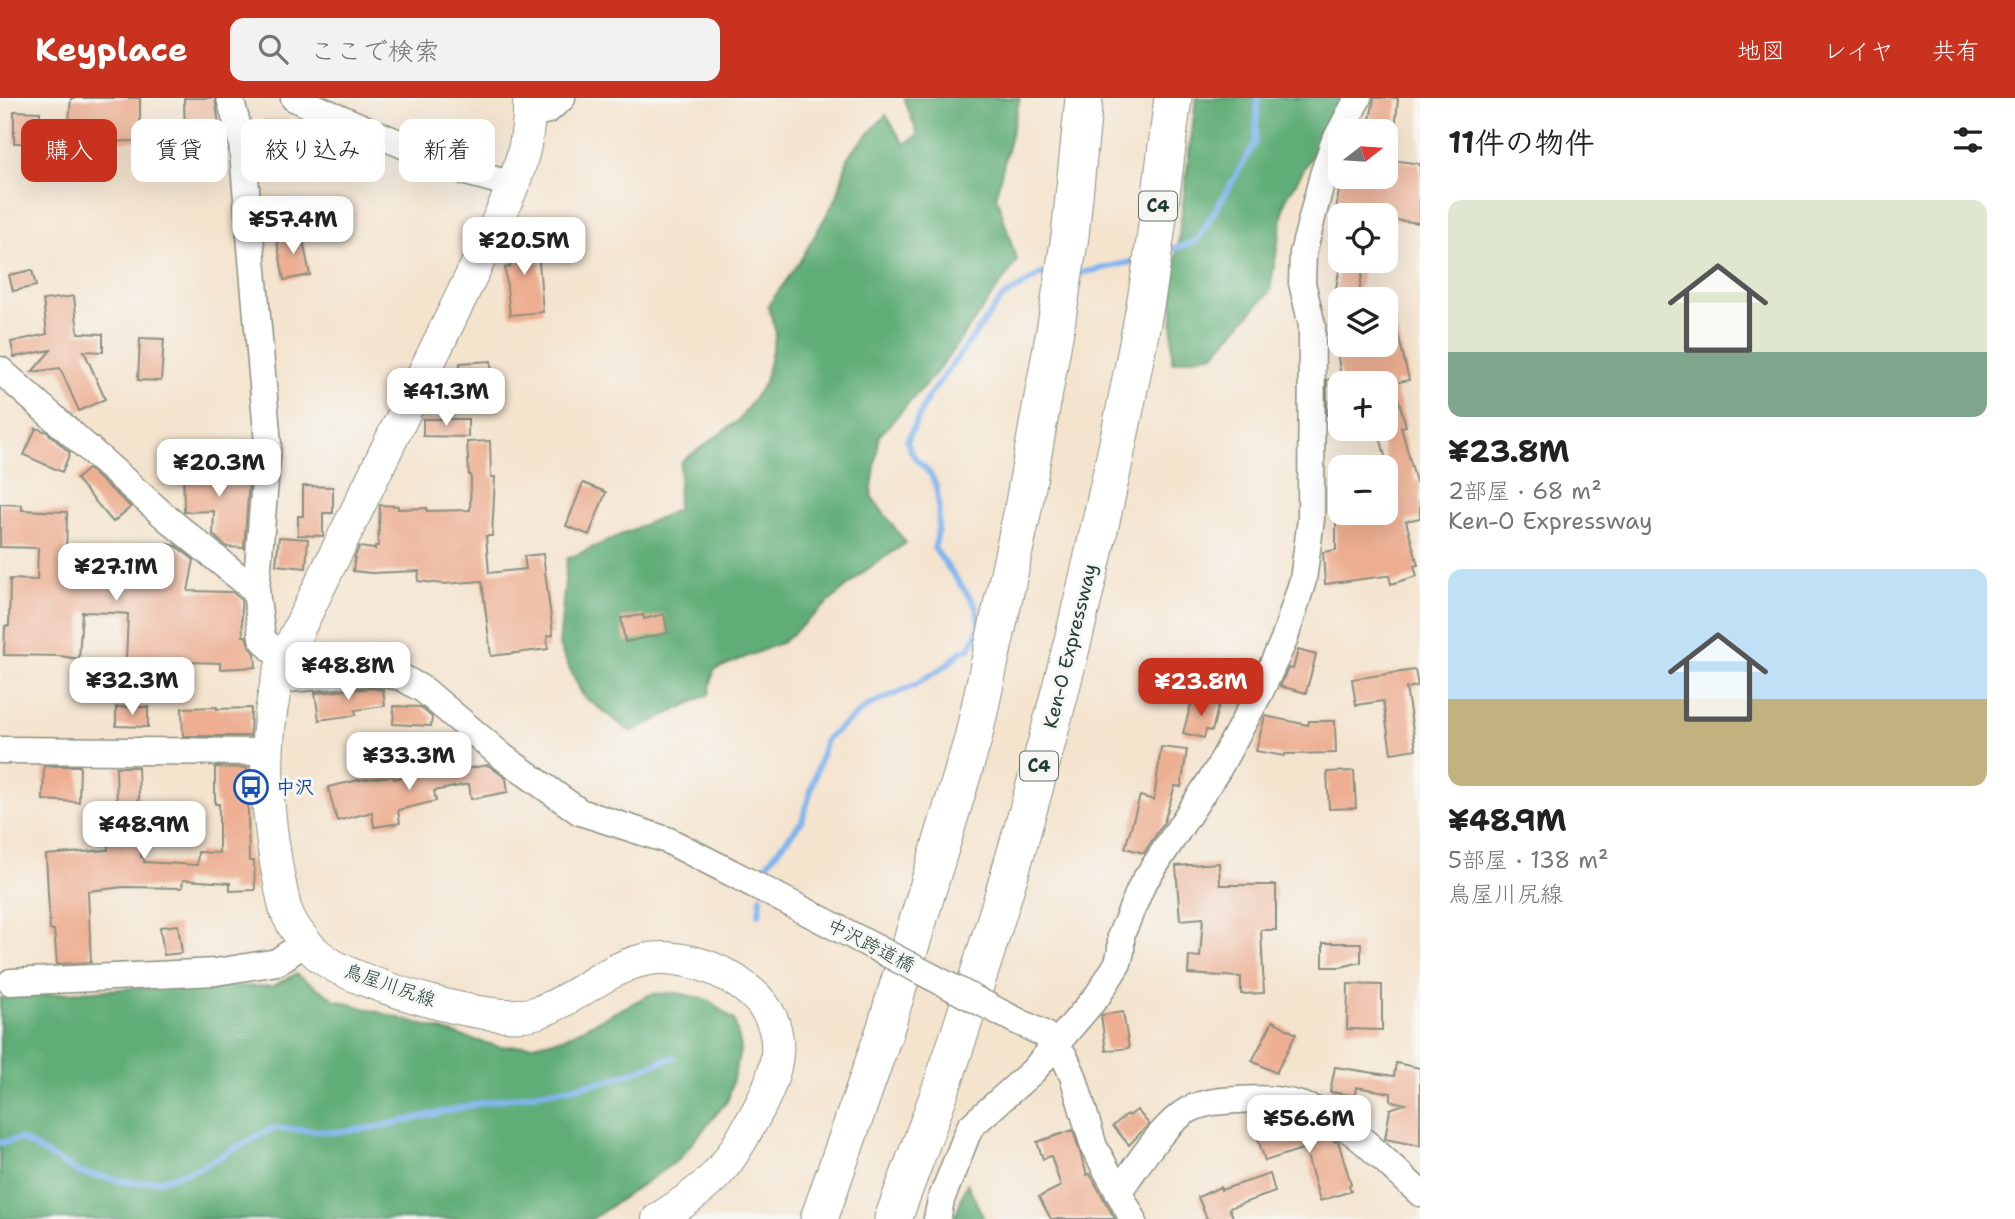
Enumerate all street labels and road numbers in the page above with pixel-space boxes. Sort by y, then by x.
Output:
road number: C4 [1139,192,1177,220]
street label: Ken-O Expressway [1037,561,1103,731]
road number: C4 [1020,752,1058,780]
street label: 中沢跨道橋 [823,912,919,978]
street label: 鳥屋川尻線 [341,958,439,1012]

